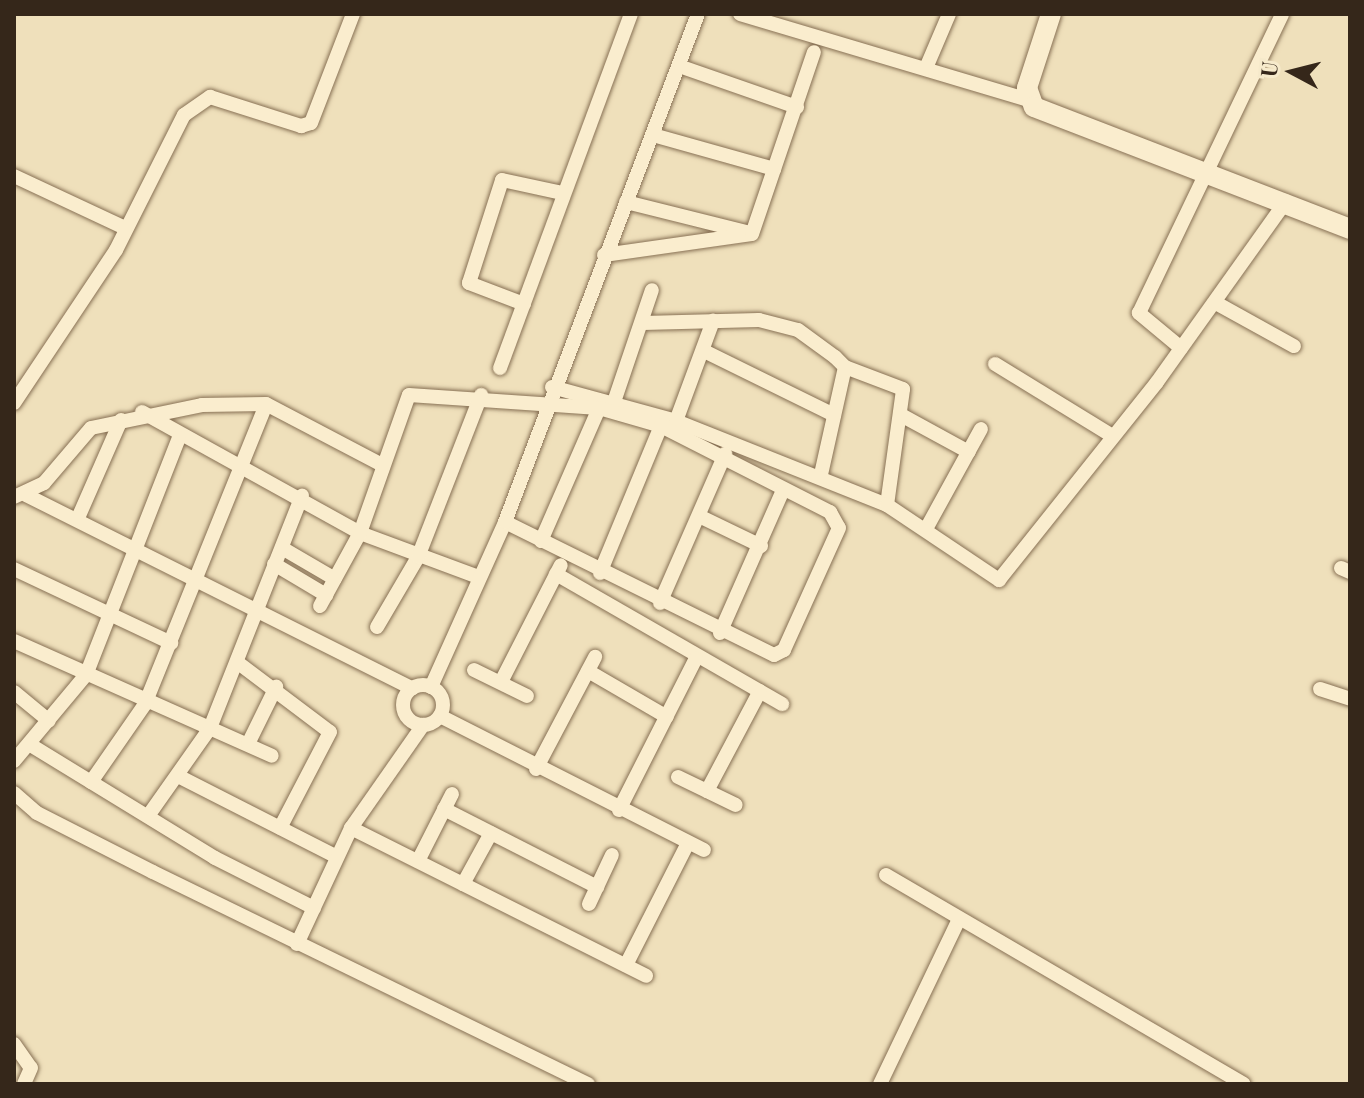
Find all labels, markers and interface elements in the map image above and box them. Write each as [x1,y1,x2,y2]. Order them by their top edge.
north arrow [1252,32,1332,112]
text: U [1252,60,1284,78]

